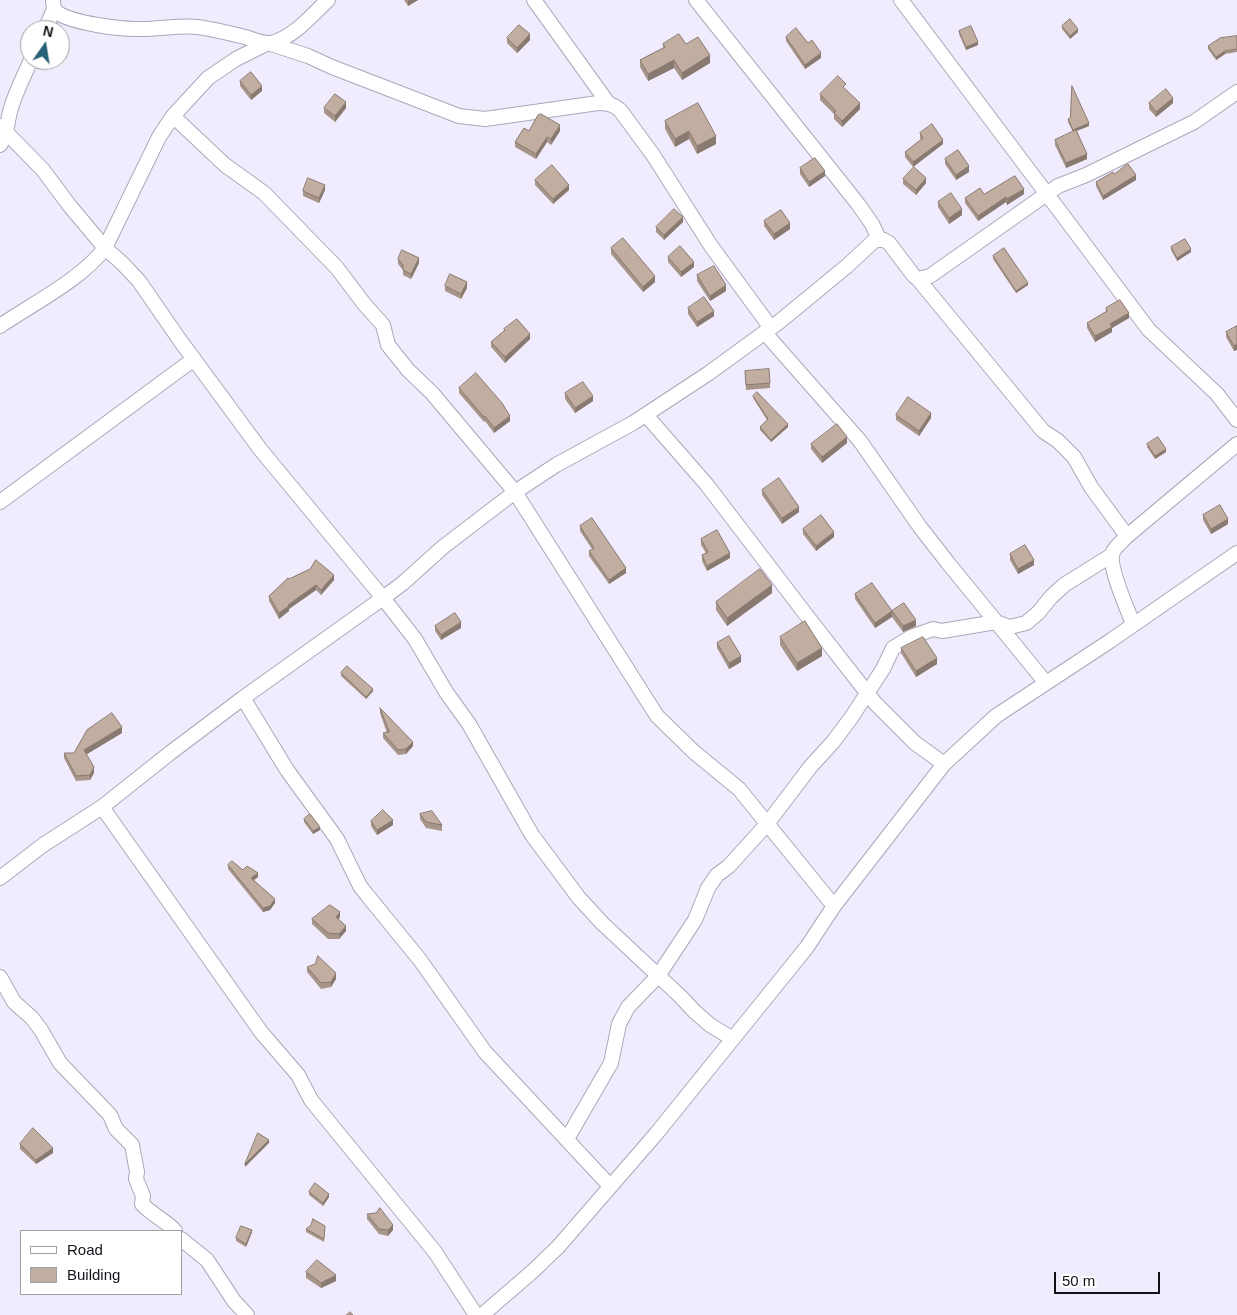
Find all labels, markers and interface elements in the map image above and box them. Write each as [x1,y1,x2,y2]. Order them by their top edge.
north arrow [20,20,70,70]
text: N [41,22,55,40]
legend [20,1230,182,1295]
text: Road [67,1241,103,1258]
scale bar [1057,1262,1163,1294]
text: Building [67,1266,120,1283]
text: 50 m [1062,1272,1095,1289]

